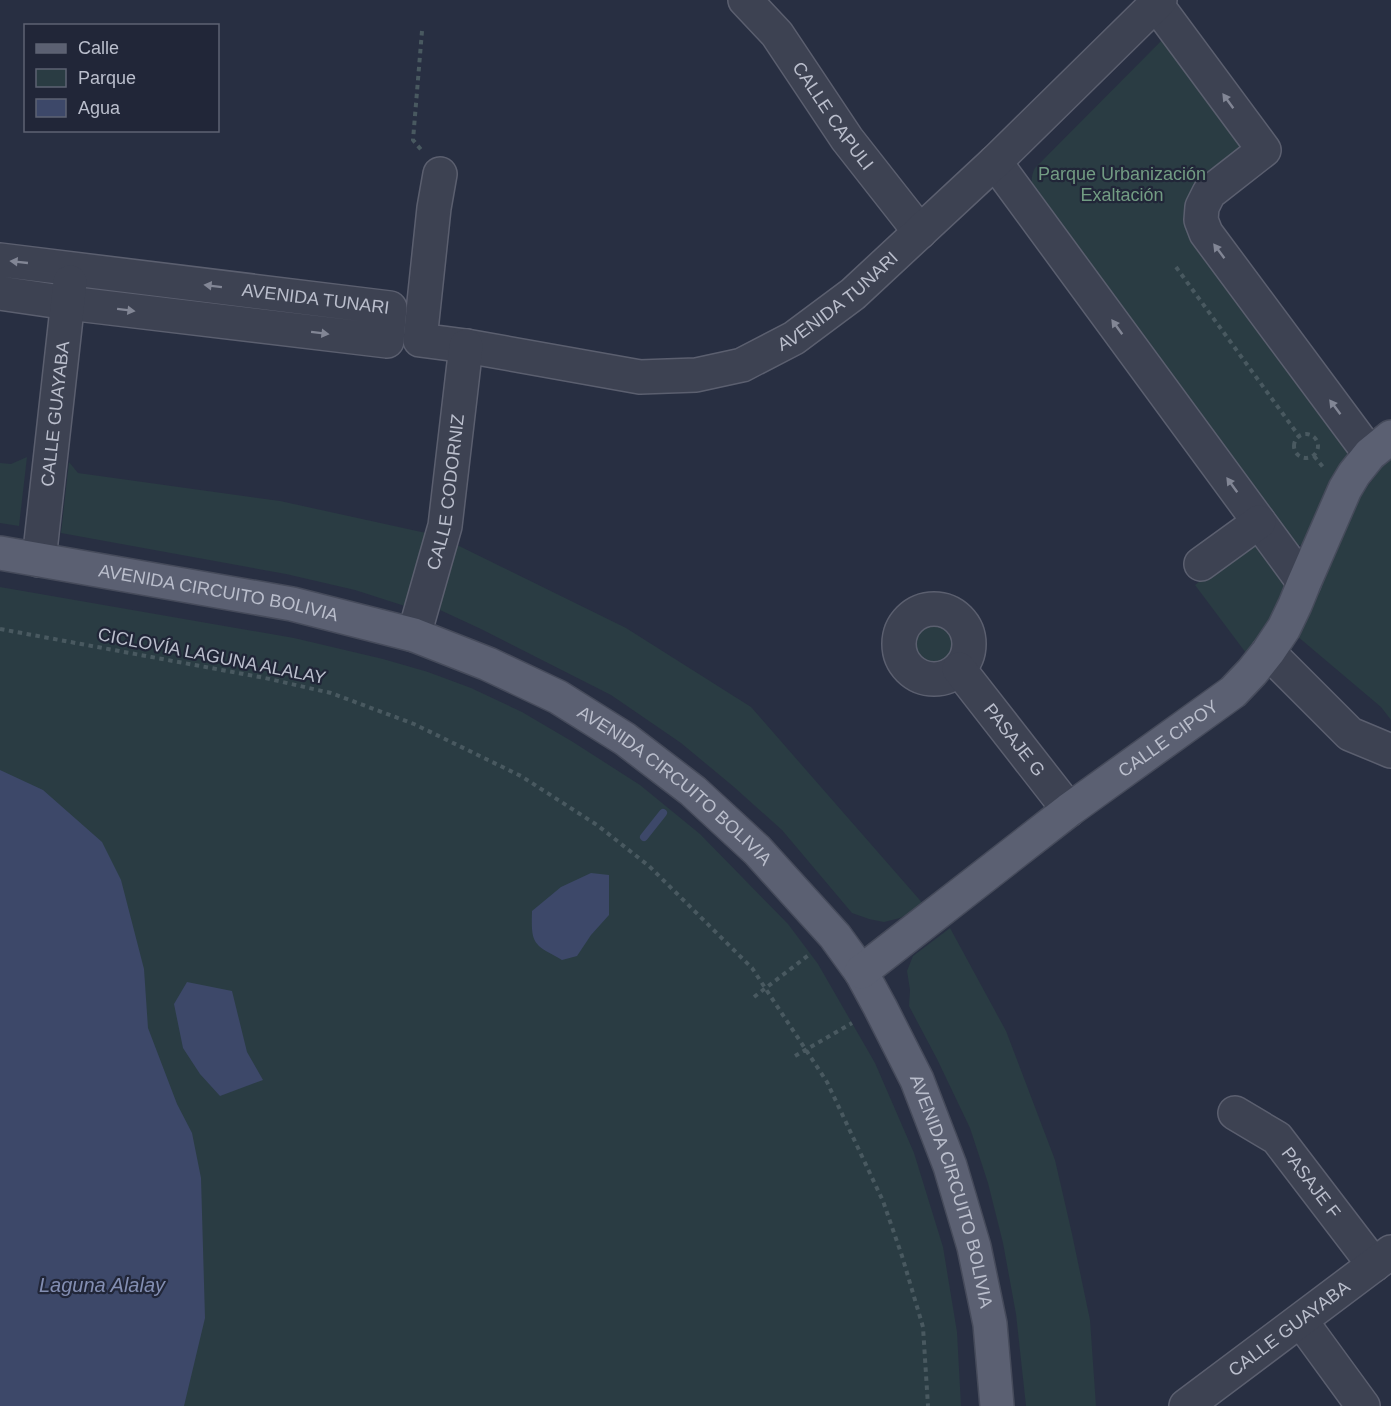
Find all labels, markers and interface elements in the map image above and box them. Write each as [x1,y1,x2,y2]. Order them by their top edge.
legend [24,24,219,132]
text: Calle [78,38,119,58]
street label: CALLE CAPULI [789,58,878,174]
text: Parque [78,68,136,88]
one-way arrow [1223,94,1235,109]
text: Agua [78,98,121,118]
park label: Parque Urbanización Exaltación [1038,164,1206,205]
one-way arrow [1213,243,1225,259]
street label: AVENIDA TUNARI [774,248,902,355]
one-way arrow [9,257,28,267]
street label: AVENIDA TUNARI [241,280,391,318]
one-way arrow [203,281,222,290]
one-way arrow [117,305,136,315]
one-way arrow [1111,320,1123,335]
one-way arrow [310,328,329,338]
street label: CALLE GUAYABA [37,340,73,488]
one-way arrow [1330,400,1342,415]
street label: CALLE CODORNIZ [423,413,468,572]
one-way arrow [1226,477,1238,493]
street label: AVENIDA CIRCUITO BOLIVIA [97,560,340,625]
street label: CICLOVÍA LAGUNA ALALAY [96,624,328,688]
street label: CALLE CIPOY [1115,696,1222,781]
street label: PASAJE G [980,700,1049,780]
street label: AVENIDA CIRCUITO BOLIVIA [574,702,776,869]
street label: AVENIDA CIRCUITO BOLIVIA [906,1072,996,1310]
street label: PASAJE F [1278,1143,1344,1222]
water label: Laguna Alalay [39,1274,166,1296]
street label: CALLE GUAYABA [1225,1277,1354,1381]

